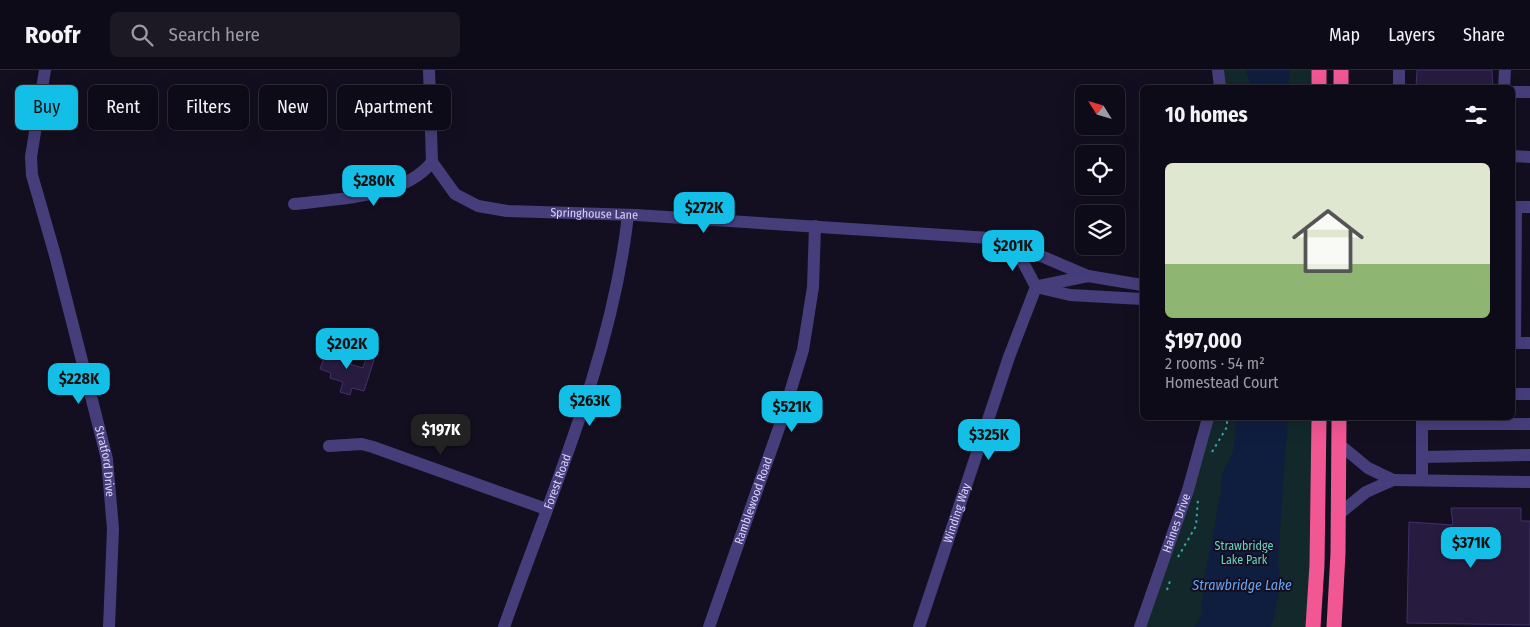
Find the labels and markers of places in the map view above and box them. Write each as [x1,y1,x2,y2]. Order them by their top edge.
pin: $280K [339,164,409,207]
pin: $272K [669,191,739,234]
pin: $201K [978,230,1048,272]
pin: $202K [312,328,382,370]
pin: $228K [44,362,114,405]
pin: $263K [555,384,625,427]
pin: $521K [757,390,827,433]
pin: $197K [406,414,476,456]
pin: $325K [954,418,1024,461]
pin: $371K [1436,526,1506,569]

